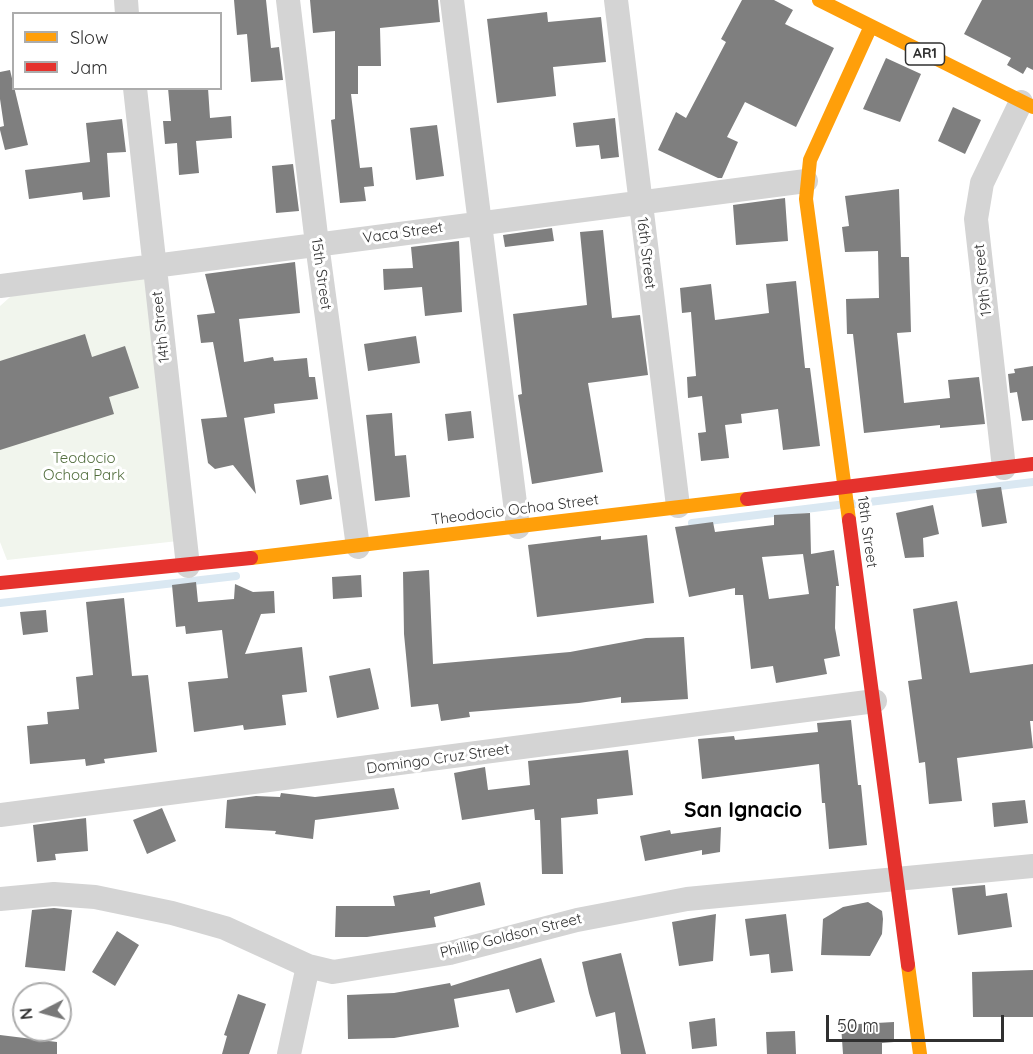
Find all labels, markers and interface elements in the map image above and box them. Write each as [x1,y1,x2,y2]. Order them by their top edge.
legend [12,12,222,90]
text: Slow [70,26,108,49]
road number: AR1 [906,43,944,65]
text: Jam [70,56,108,79]
street label: 16th Street [633,216,659,290]
street label: Vaca Street [362,218,444,248]
street label: 15th Street [307,237,335,311]
street label: 19th Street [970,243,996,317]
street label: 14th Street [148,290,174,364]
park label: Teodocio Ochoa Park [43,449,125,484]
street label: Theodocio Ochoa Street [430,491,600,529]
street label: 18th Street [853,495,881,569]
street label: Domingo Cruz Street [365,740,511,778]
district label: San Ignacio [684,798,802,824]
street label: Phillip Goldson Street [438,910,584,962]
north arrow [12,982,72,1042]
scale bar [829,1003,1008,1041]
text: N [16,1007,37,1021]
text: 50 m [837,1014,879,1037]

